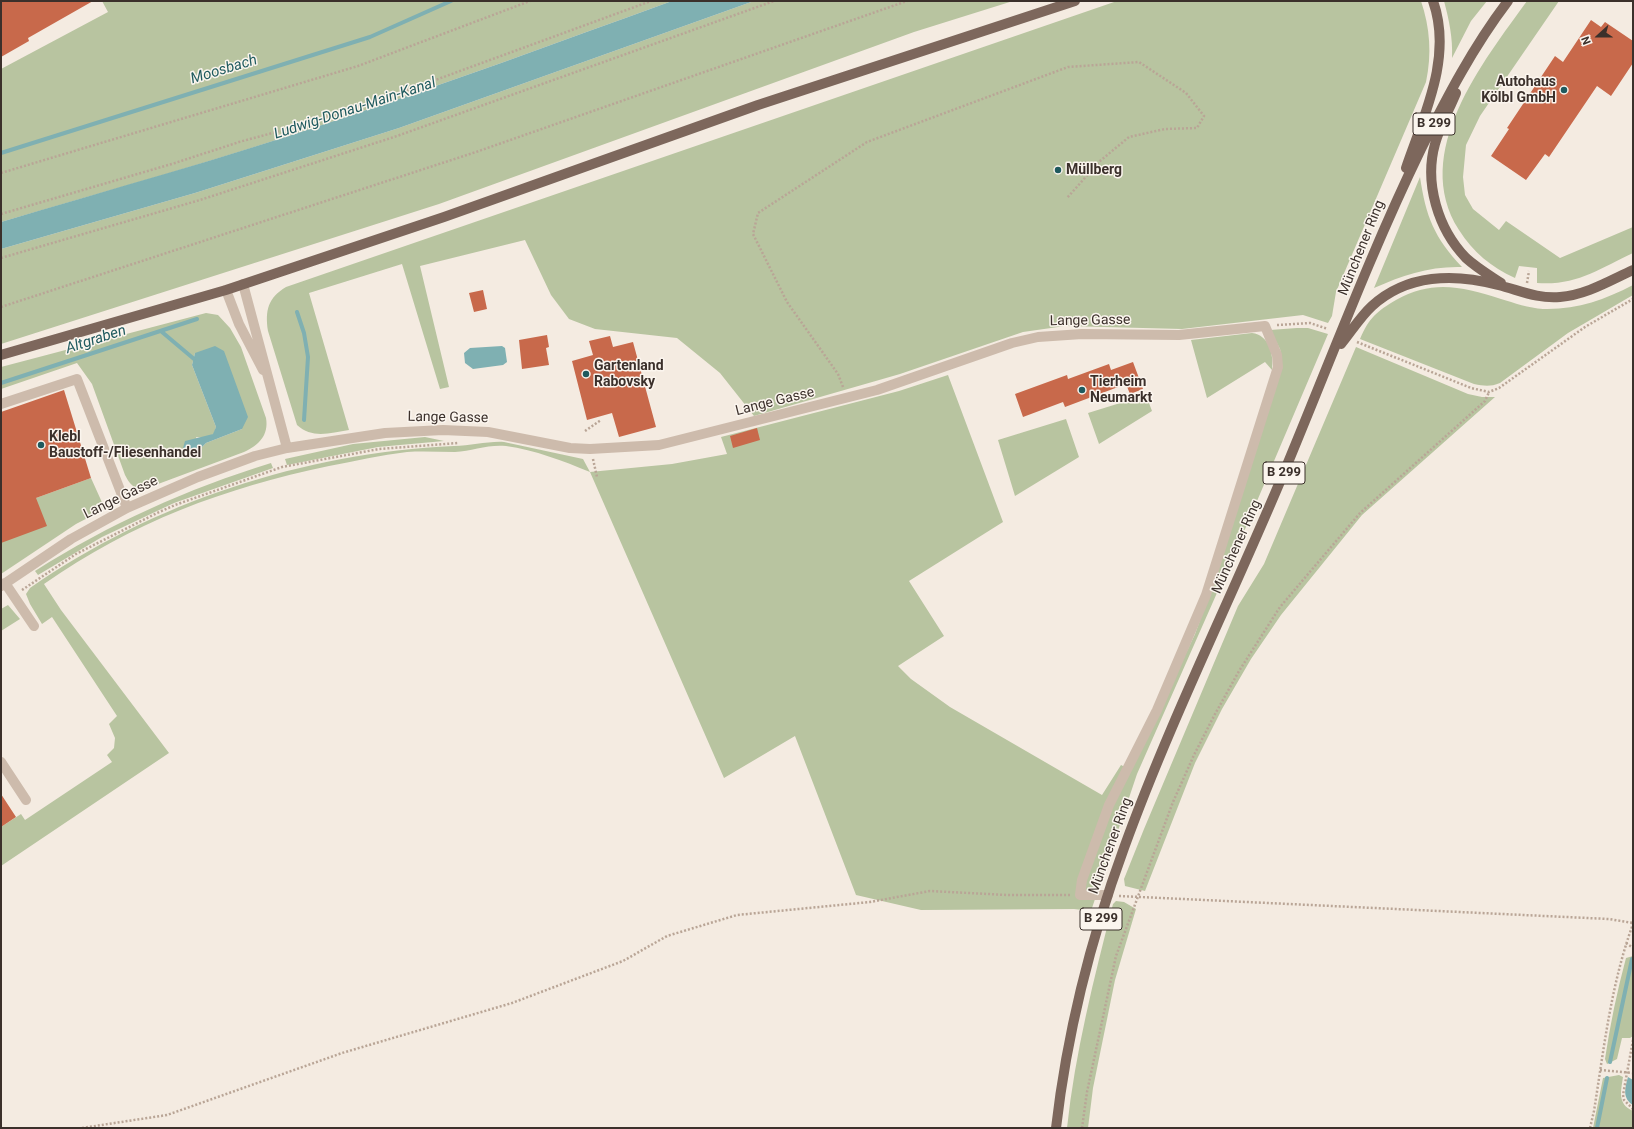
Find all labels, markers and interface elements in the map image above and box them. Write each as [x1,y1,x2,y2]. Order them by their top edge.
north arrow [1578,16,1618,56]
text: N [1579,35,1594,46]
water label: Moosbach [189,51,259,89]
water label: Ludwig-Donau-Main-Kanal [272,74,438,144]
place label: Autohaus Kölbl GmbH [1481,74,1556,106]
marker: Autohaus Kölbl GmbH [1559,85,1569,95]
road number: B 299 [1413,113,1455,135]
place label: Müllberg [1066,162,1122,178]
marker: Müllberg [1053,165,1063,175]
street label: Münchener Ring [1335,198,1389,298]
street label: Lange Gasse [1050,312,1130,330]
water label: Altgraben [64,322,128,358]
place label: Gartenland Rabovsky [594,358,664,390]
marker: Gartenland Rabovsky [581,369,591,379]
place label: Tierheim Neumarkt [1090,374,1152,406]
street label: Lange Gasse [734,384,816,420]
marker: Tierheim Neumarkt [1077,385,1087,395]
street label: Lange Gasse [408,409,488,427]
place label: Klebl Baustoff-/Fliesenhandel [49,429,201,462]
marker: Klebl Baustoff-/Fliesenhandel [36,440,46,450]
road number: B 299 [1263,462,1305,484]
street label: Lange Gasse [81,473,161,523]
street label: Münchener Ring [1209,497,1265,597]
street label: Münchener Ring [1086,796,1136,896]
road number: B 299 [1080,908,1122,930]

